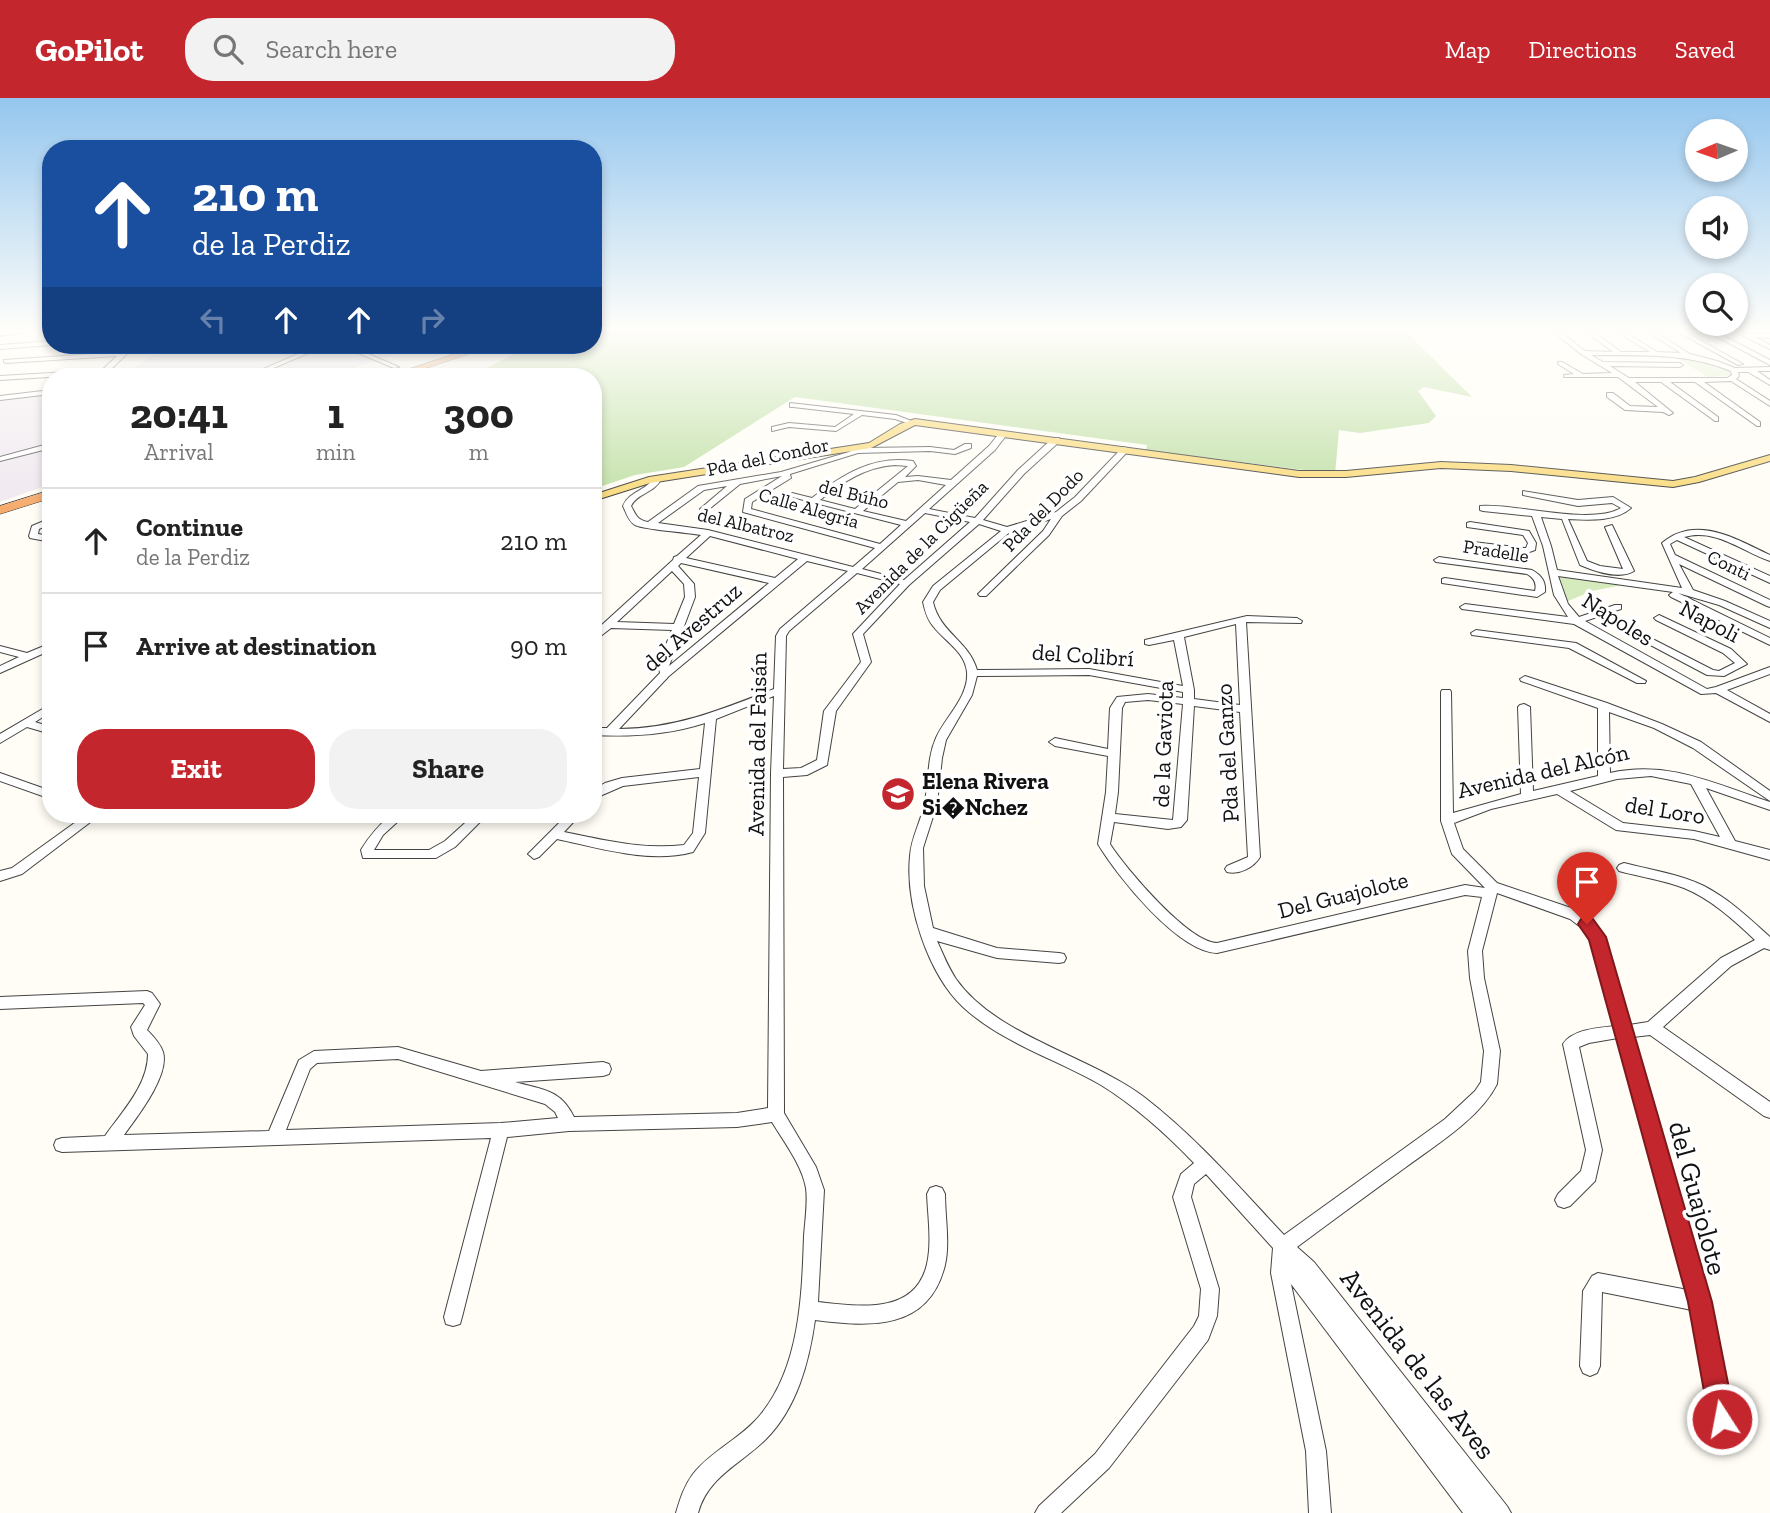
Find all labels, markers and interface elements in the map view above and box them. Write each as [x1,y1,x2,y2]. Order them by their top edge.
search box [185,18,675,81]
text: GoPilot [35,30,143,69]
icon: search [209,30,247,68]
text: Search here [265,33,397,65]
text: Map [1445,35,1491,64]
text: Directions [1529,35,1637,64]
text: Saved [1675,35,1735,64]
north arrow [1685,119,1748,182]
map controls [1685,119,1748,336]
text: 210 m [192,165,318,224]
icon: ahead [77,168,168,259]
button: sound [1685,196,1748,259]
text: de la Perdiz [192,225,351,263]
button: search [1685,273,1748,336]
icon: left [194,301,232,339]
icon: ahead [267,301,305,339]
icon: ahead [340,301,378,339]
icon: right [413,301,451,339]
text: 20:41 [130,388,228,439]
text: 1 [327,388,344,439]
text: 300 [443,388,514,439]
street label: Pda del Condor [705,433,831,481]
text: Arrival [144,438,214,466]
text: min [316,438,355,466]
text: m [469,438,489,466]
street label: Pda del Dodo [998,464,1088,556]
street label: del Búho [817,474,892,514]
street label: Avenida de la Cigüeña [849,475,993,619]
street label: Calle Alegría [756,483,862,533]
street label: del Albatroz [695,503,797,547]
text: Continue [136,511,243,543]
icon: ahead [77,522,115,560]
text: 210 m [500,525,567,557]
street label: Pradelle [1461,534,1531,568]
text: de la Perdiz [136,543,250,571]
street label: Conti [1704,545,1754,585]
street label: del Avestruz [637,576,747,678]
street label: Napoles [1577,586,1659,652]
street label: Napoli [1675,593,1745,649]
icon: arrive [77,627,115,665]
text: Arrive at destination [136,630,376,662]
text: 90 m [510,630,567,662]
street label: del Colibrí [1031,637,1135,673]
street label: Avenida del Faisán [741,652,773,836]
street label: de la Gaviota [1147,680,1179,808]
street label: Pda del Ganzo [1209,683,1245,823]
button: Exit [77,729,315,809]
button: Share [329,729,567,809]
street label: Avenida del Alcón [1454,738,1632,804]
place label: Elena Rivera Si�Nchez [922,767,1049,821]
school or university icon: Elena Rivera Si�Nchez [879,775,917,813]
street label: del Loro [1623,790,1707,830]
pin [1557,852,1617,924]
icon: arrive [1568,863,1606,901]
street label: Del Guajolote [1275,865,1411,925]
street label: del Guajolote [1662,1118,1734,1278]
street label: Avenida de las Aves [1333,1262,1503,1466]
position arrow [1685,1382,1759,1456]

